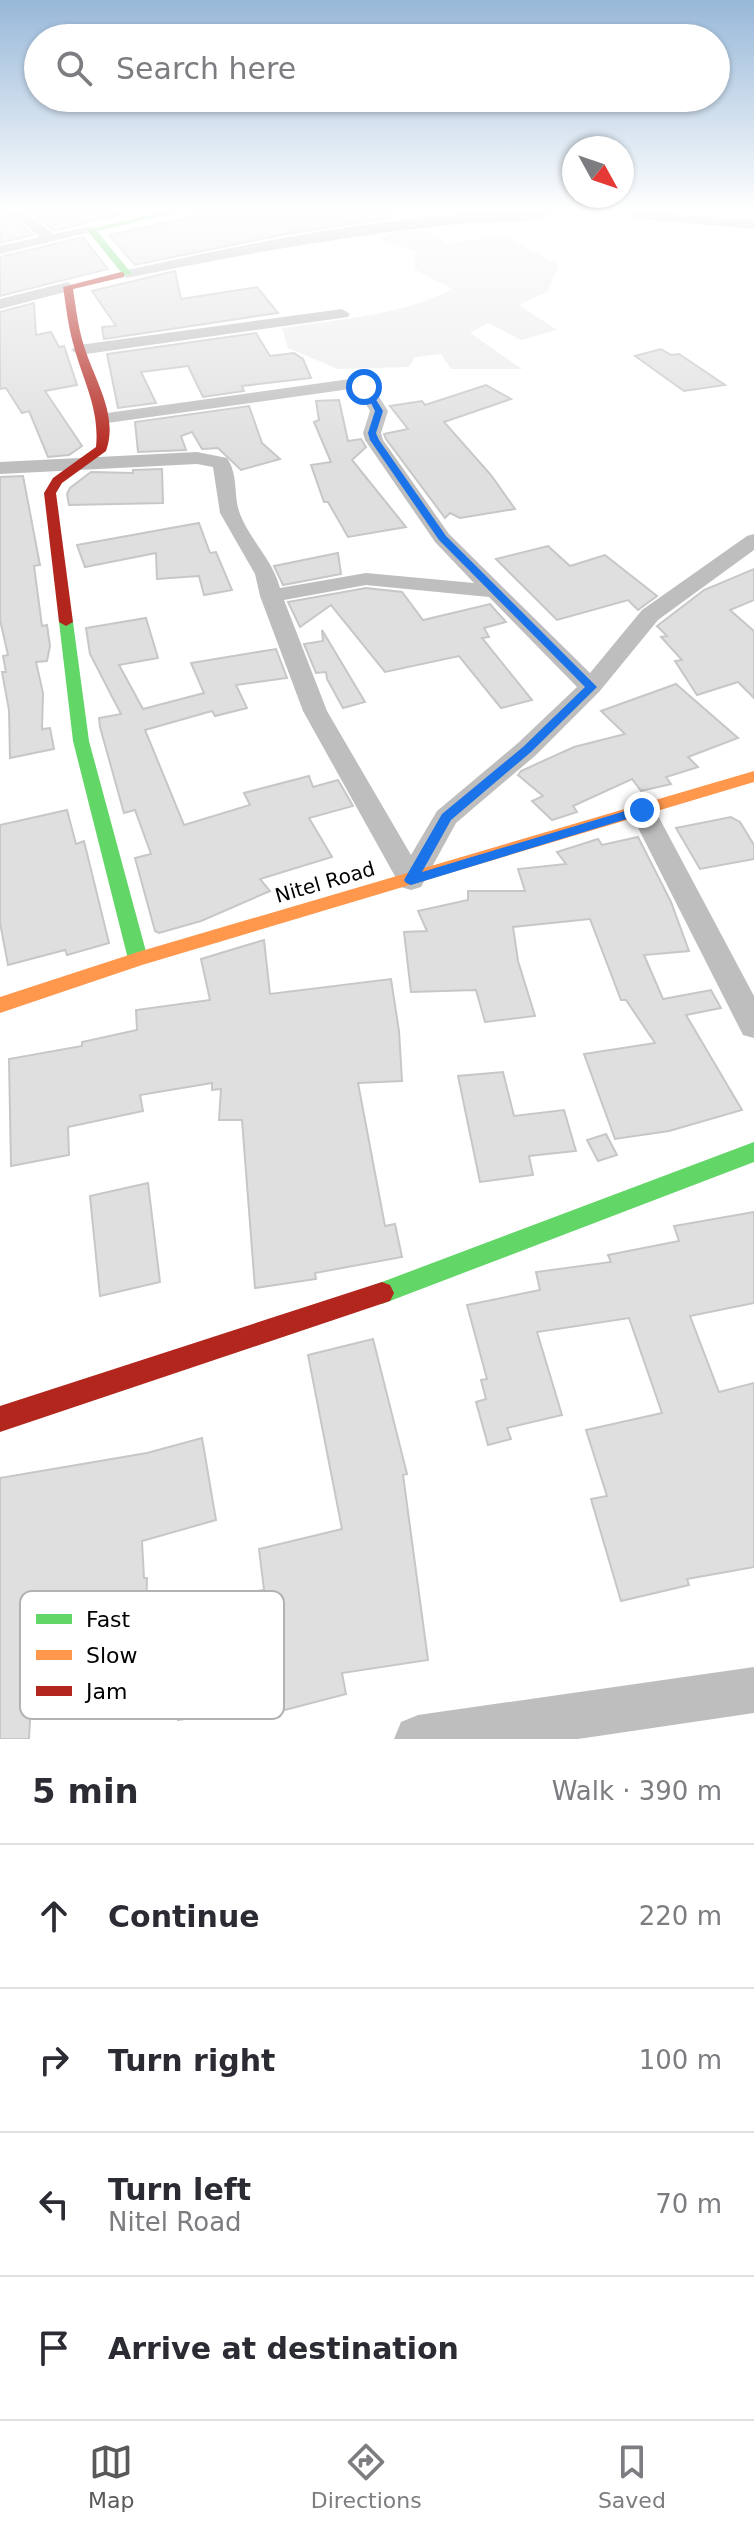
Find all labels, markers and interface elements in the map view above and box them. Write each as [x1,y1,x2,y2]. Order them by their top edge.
search box [24,24,730,112]
icon: search [52,46,96,90]
text: Search here [116,51,296,86]
north arrow [562,136,634,208]
route start [346,369,382,405]
route end [624,792,660,828]
street label: Nitel Road [272,856,378,908]
legend [20,1591,284,1719]
text: Fast [86,1607,131,1632]
text: Slow [86,1643,138,1668]
text: Jam [84,1679,127,1704]
text: 5 min [32,1771,139,1811]
text: Walk · 390 m [552,1776,722,1806]
icon: ahead [32,1894,76,1938]
text: Continue [108,1899,260,1934]
text: 220 m [639,1901,722,1931]
icon: right [32,2038,76,2082]
text: Turn right [108,2043,275,2078]
text: 100 m [639,2045,722,2075]
text: Turn left [108,2172,251,2207]
icon: left [32,2182,76,2226]
text: 70 m [655,2189,722,2219]
text: Nitel Road [108,2207,242,2237]
icon: arrive [32,2326,76,2370]
text: Arrive at destination [108,2331,459,2366]
tab: Map [88,2440,135,2513]
tab: Directions [311,2440,422,2513]
tab: Saved [598,2440,666,2513]

